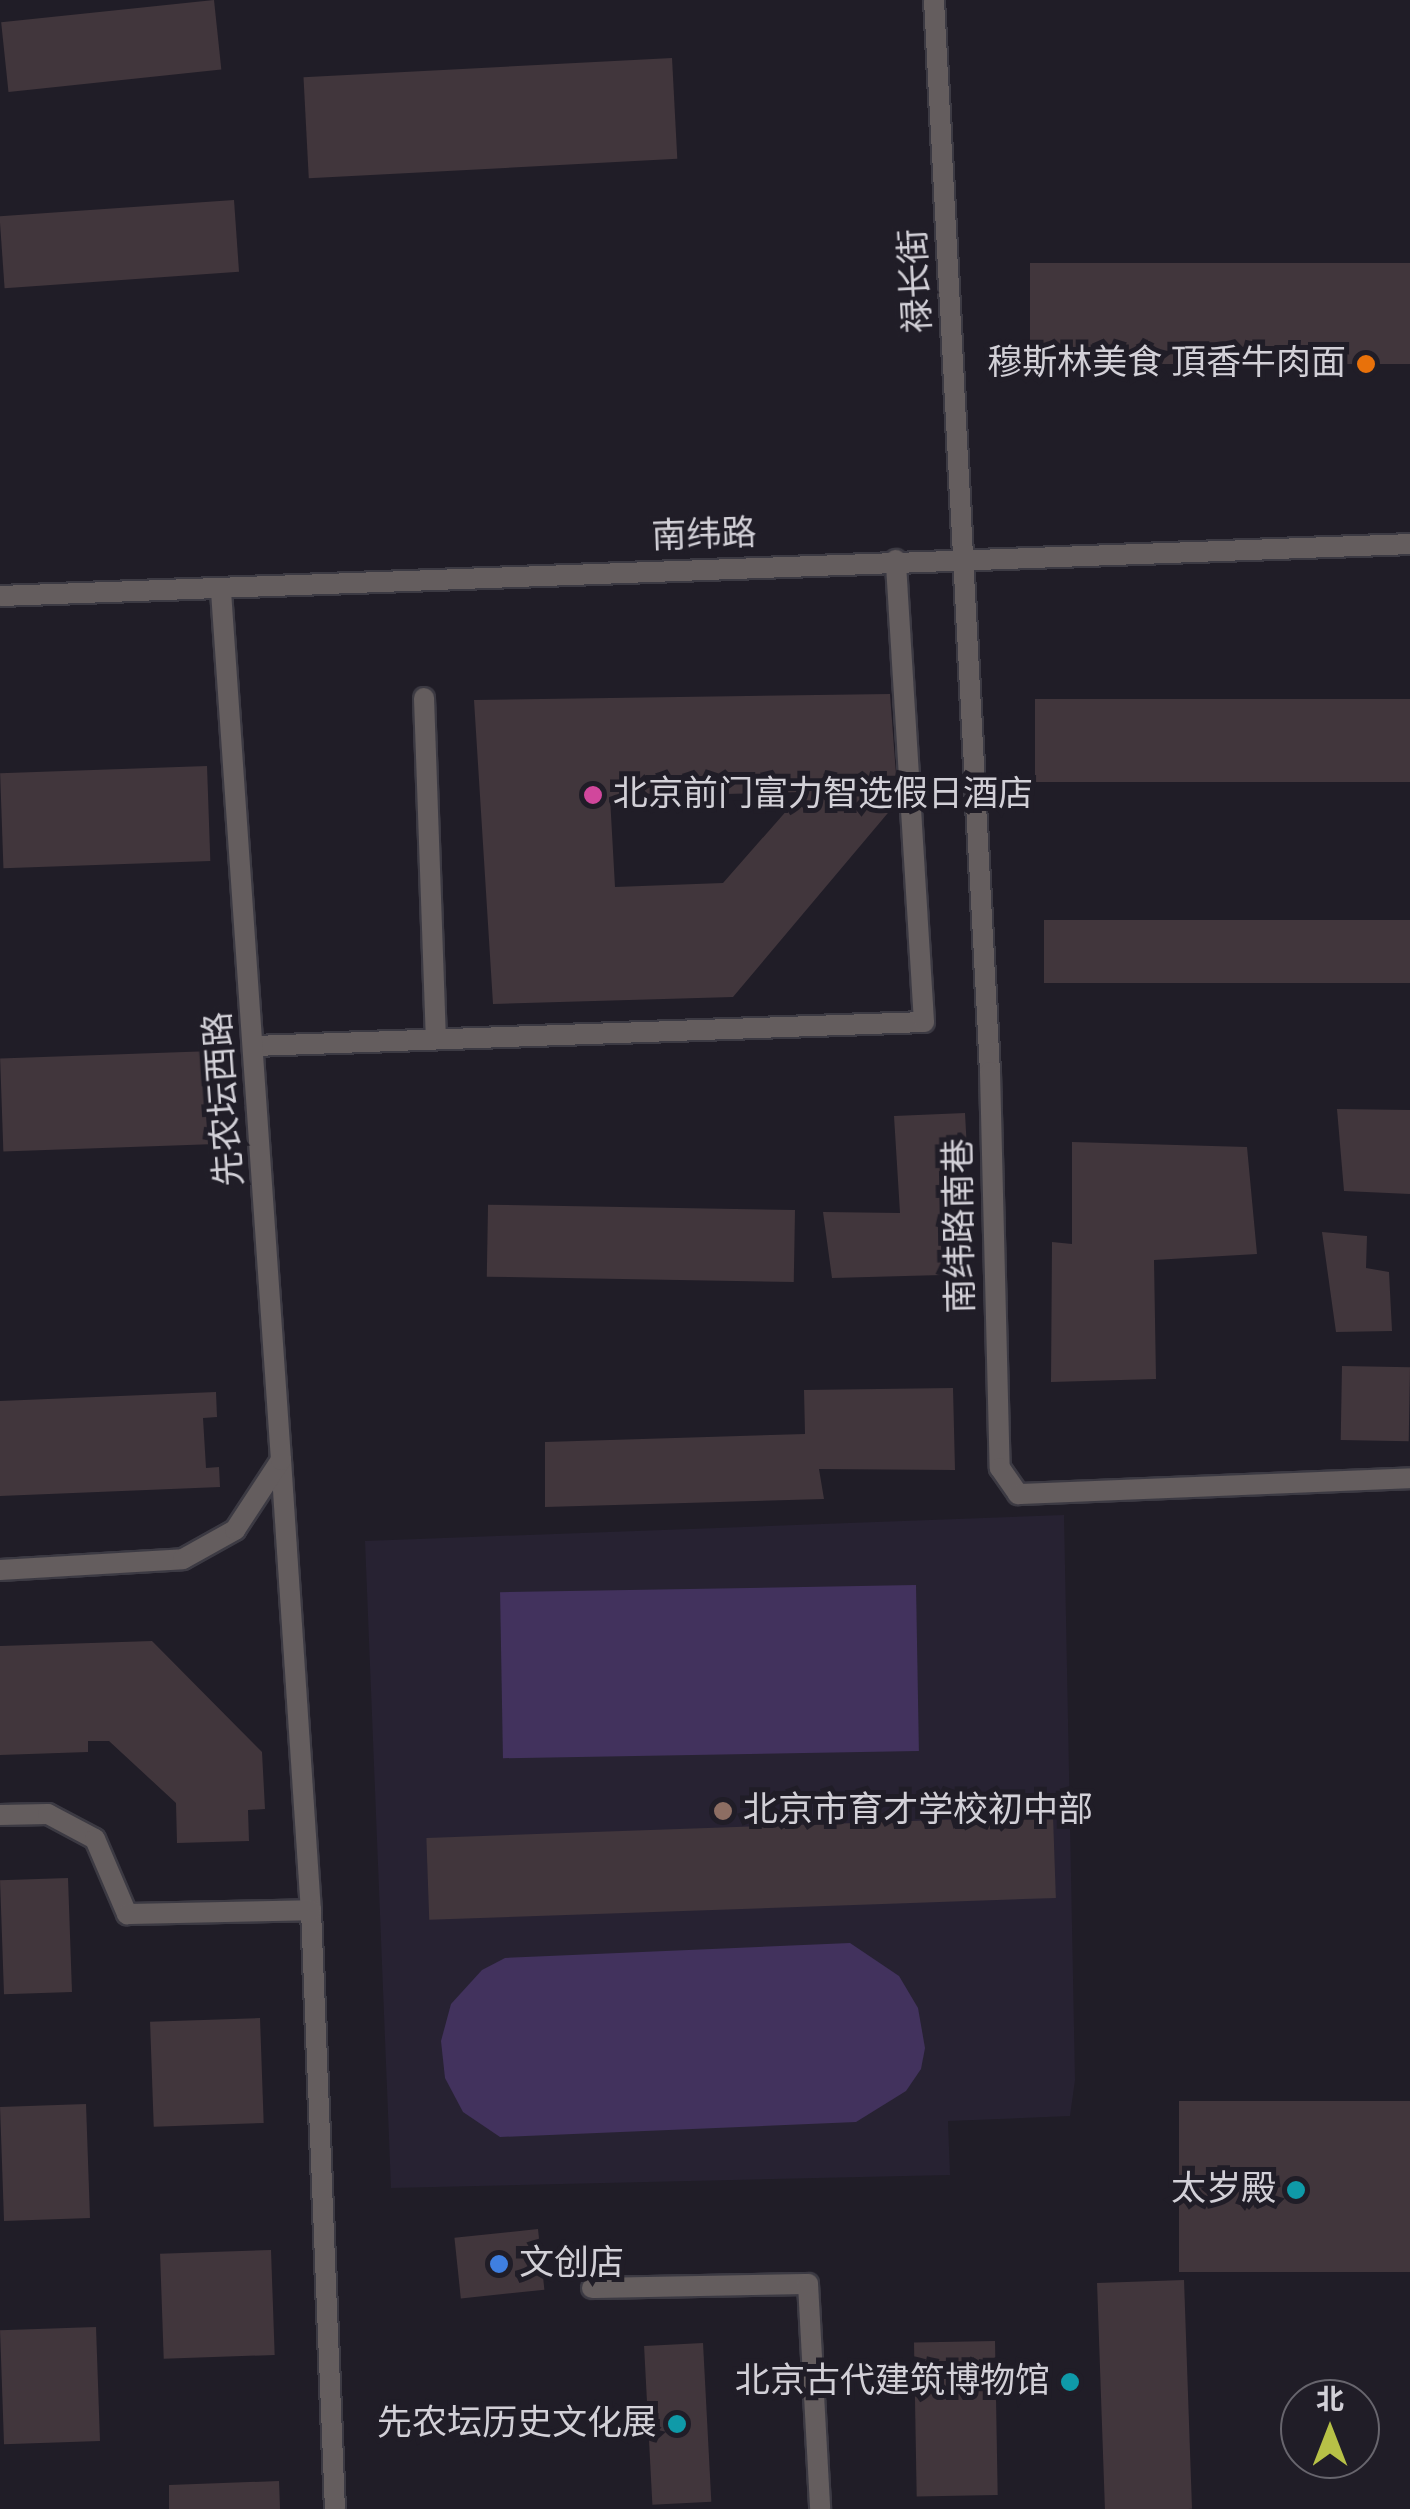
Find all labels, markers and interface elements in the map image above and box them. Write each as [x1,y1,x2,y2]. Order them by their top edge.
street label: 禄长街 [893,227,941,335]
place label: 穆斯林美食 頂香牛肉面 [987,343,1346,385]
marker: 穆斯林美食 頂香牛肉面 [1355,353,1377,375]
street label: 南纬路 [651,513,757,559]
place label: 北京前门富力智选假日酒店 [613,774,1033,816]
marker: 北京前门富力智选假日酒店 [582,784,604,806]
street label: 先农坛西路 [198,1010,252,1188]
street label: 南纬路南巷 [938,1138,984,1314]
place label: 北京市育才学校初中部 [743,1790,1093,1832]
marker: 北京市育才学校初中部 [712,1800,734,1822]
place label: 太岁殿 [1171,2169,1276,2211]
marker: 太岁殿 [1285,2179,1307,2201]
place label: 文创店 [519,2243,624,2285]
marker: 文创店 [488,2253,510,2275]
place label: 北京古代建筑博物馆 [735,2361,1050,2403]
marker: 北京古代建筑博物馆 [1059,2371,1081,2393]
north arrow [1280,2379,1380,2479]
text: 北 [1316,2379,1344,2422]
place label: 先农坛历史文化展 [377,2403,657,2445]
marker: 先农坛历史文化展 [666,2413,688,2435]

